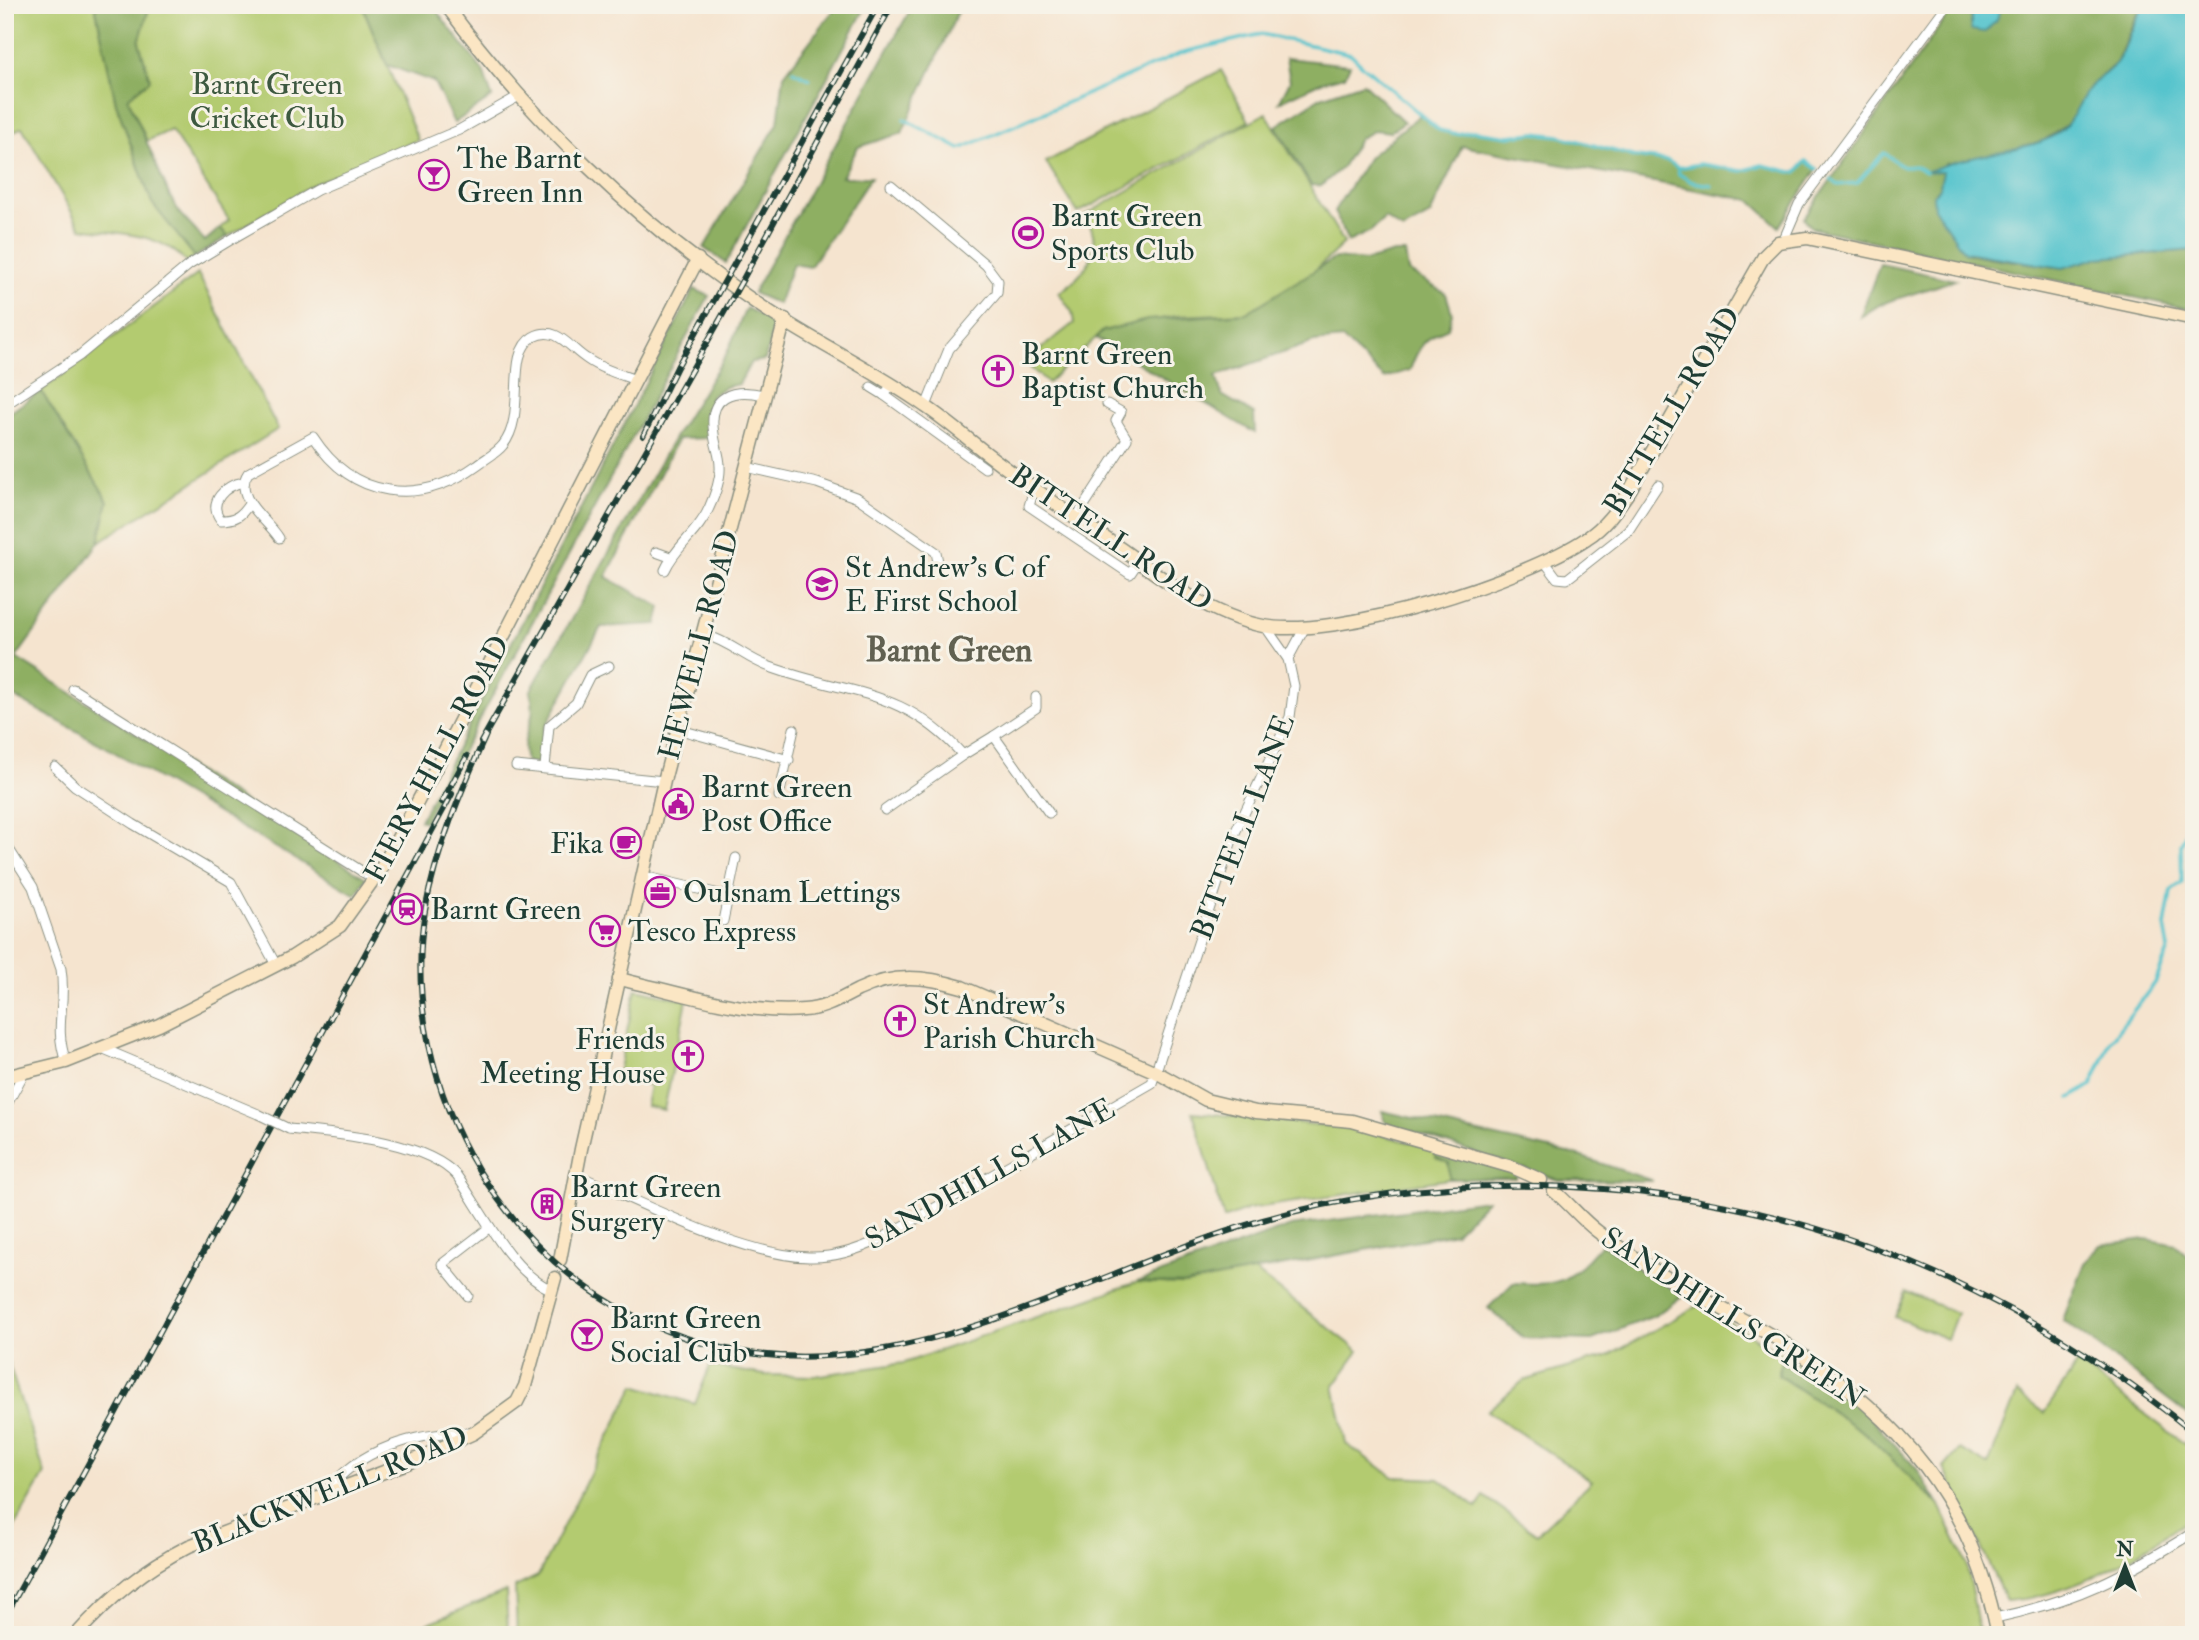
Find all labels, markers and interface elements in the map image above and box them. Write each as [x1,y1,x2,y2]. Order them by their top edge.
park label: Barnt Green Cricket Club [190,66,344,137]
place label: The Barnt Green Inn [457,140,583,211]
bar icon: The Barnt Green Inn [417,158,451,192]
place label: Barnt Green Sports Club [1051,198,1202,269]
sports icon: Barnt Green Sports Club [1011,216,1045,250]
street label: BITTELL ROAD [1595,300,1749,522]
place label: Barnt Green Baptist Church [1021,336,1204,407]
church icon: Barnt Green Baptist Church [981,354,1015,388]
street label: BITTELL ROAD [1003,456,1219,620]
street label: HEWELL ROAD [651,526,747,764]
place label: St Andrew's C of E First School [845,549,1050,620]
school or university icon: St Andrew's C of E First School [805,567,839,601]
street label: FIERY HILL ROAD [356,629,518,889]
district label: Barnt Green [866,630,1032,671]
street label: BITTELL LANE [1183,709,1303,945]
place label: Barnt Green Post Office [701,769,852,840]
public building icon: Barnt Green Post Office [661,787,695,821]
place label: Fika [550,825,604,862]
cafe icon: Fika [609,826,643,860]
place label: Oulsnam Lettings [683,874,901,911]
office icon: Oulsnam Lettings [643,875,677,909]
place label: Barnt Green [430,891,581,928]
station icon: Barnt Green [390,892,424,926]
place label: Tesco Express [628,913,796,950]
supermarket icon: Tesco Express [588,914,622,948]
place label: St Andrew's Parish Church [923,986,1096,1057]
church icon: St Andrew's Parish Church [883,1004,917,1038]
place label: Friends Meeting House [480,1021,665,1092]
church icon: Friends Meeting House [671,1039,705,1073]
street label: SANDHILLS LANE [859,1090,1121,1258]
place label: Barnt Green Surgery [570,1169,721,1240]
building icon: Barnt Green Surgery [530,1187,564,1221]
street label: SANDHILLS GREEN [1594,1219,1872,1417]
place label: Barnt Green Social Club [610,1300,761,1371]
bar icon: Barnt Green Social Club [570,1318,604,1352]
street label: BLACKWELL ROAD [187,1418,473,1562]
north arrow [2090,1532,2160,1602]
text: N [2115,1538,2134,1562]

